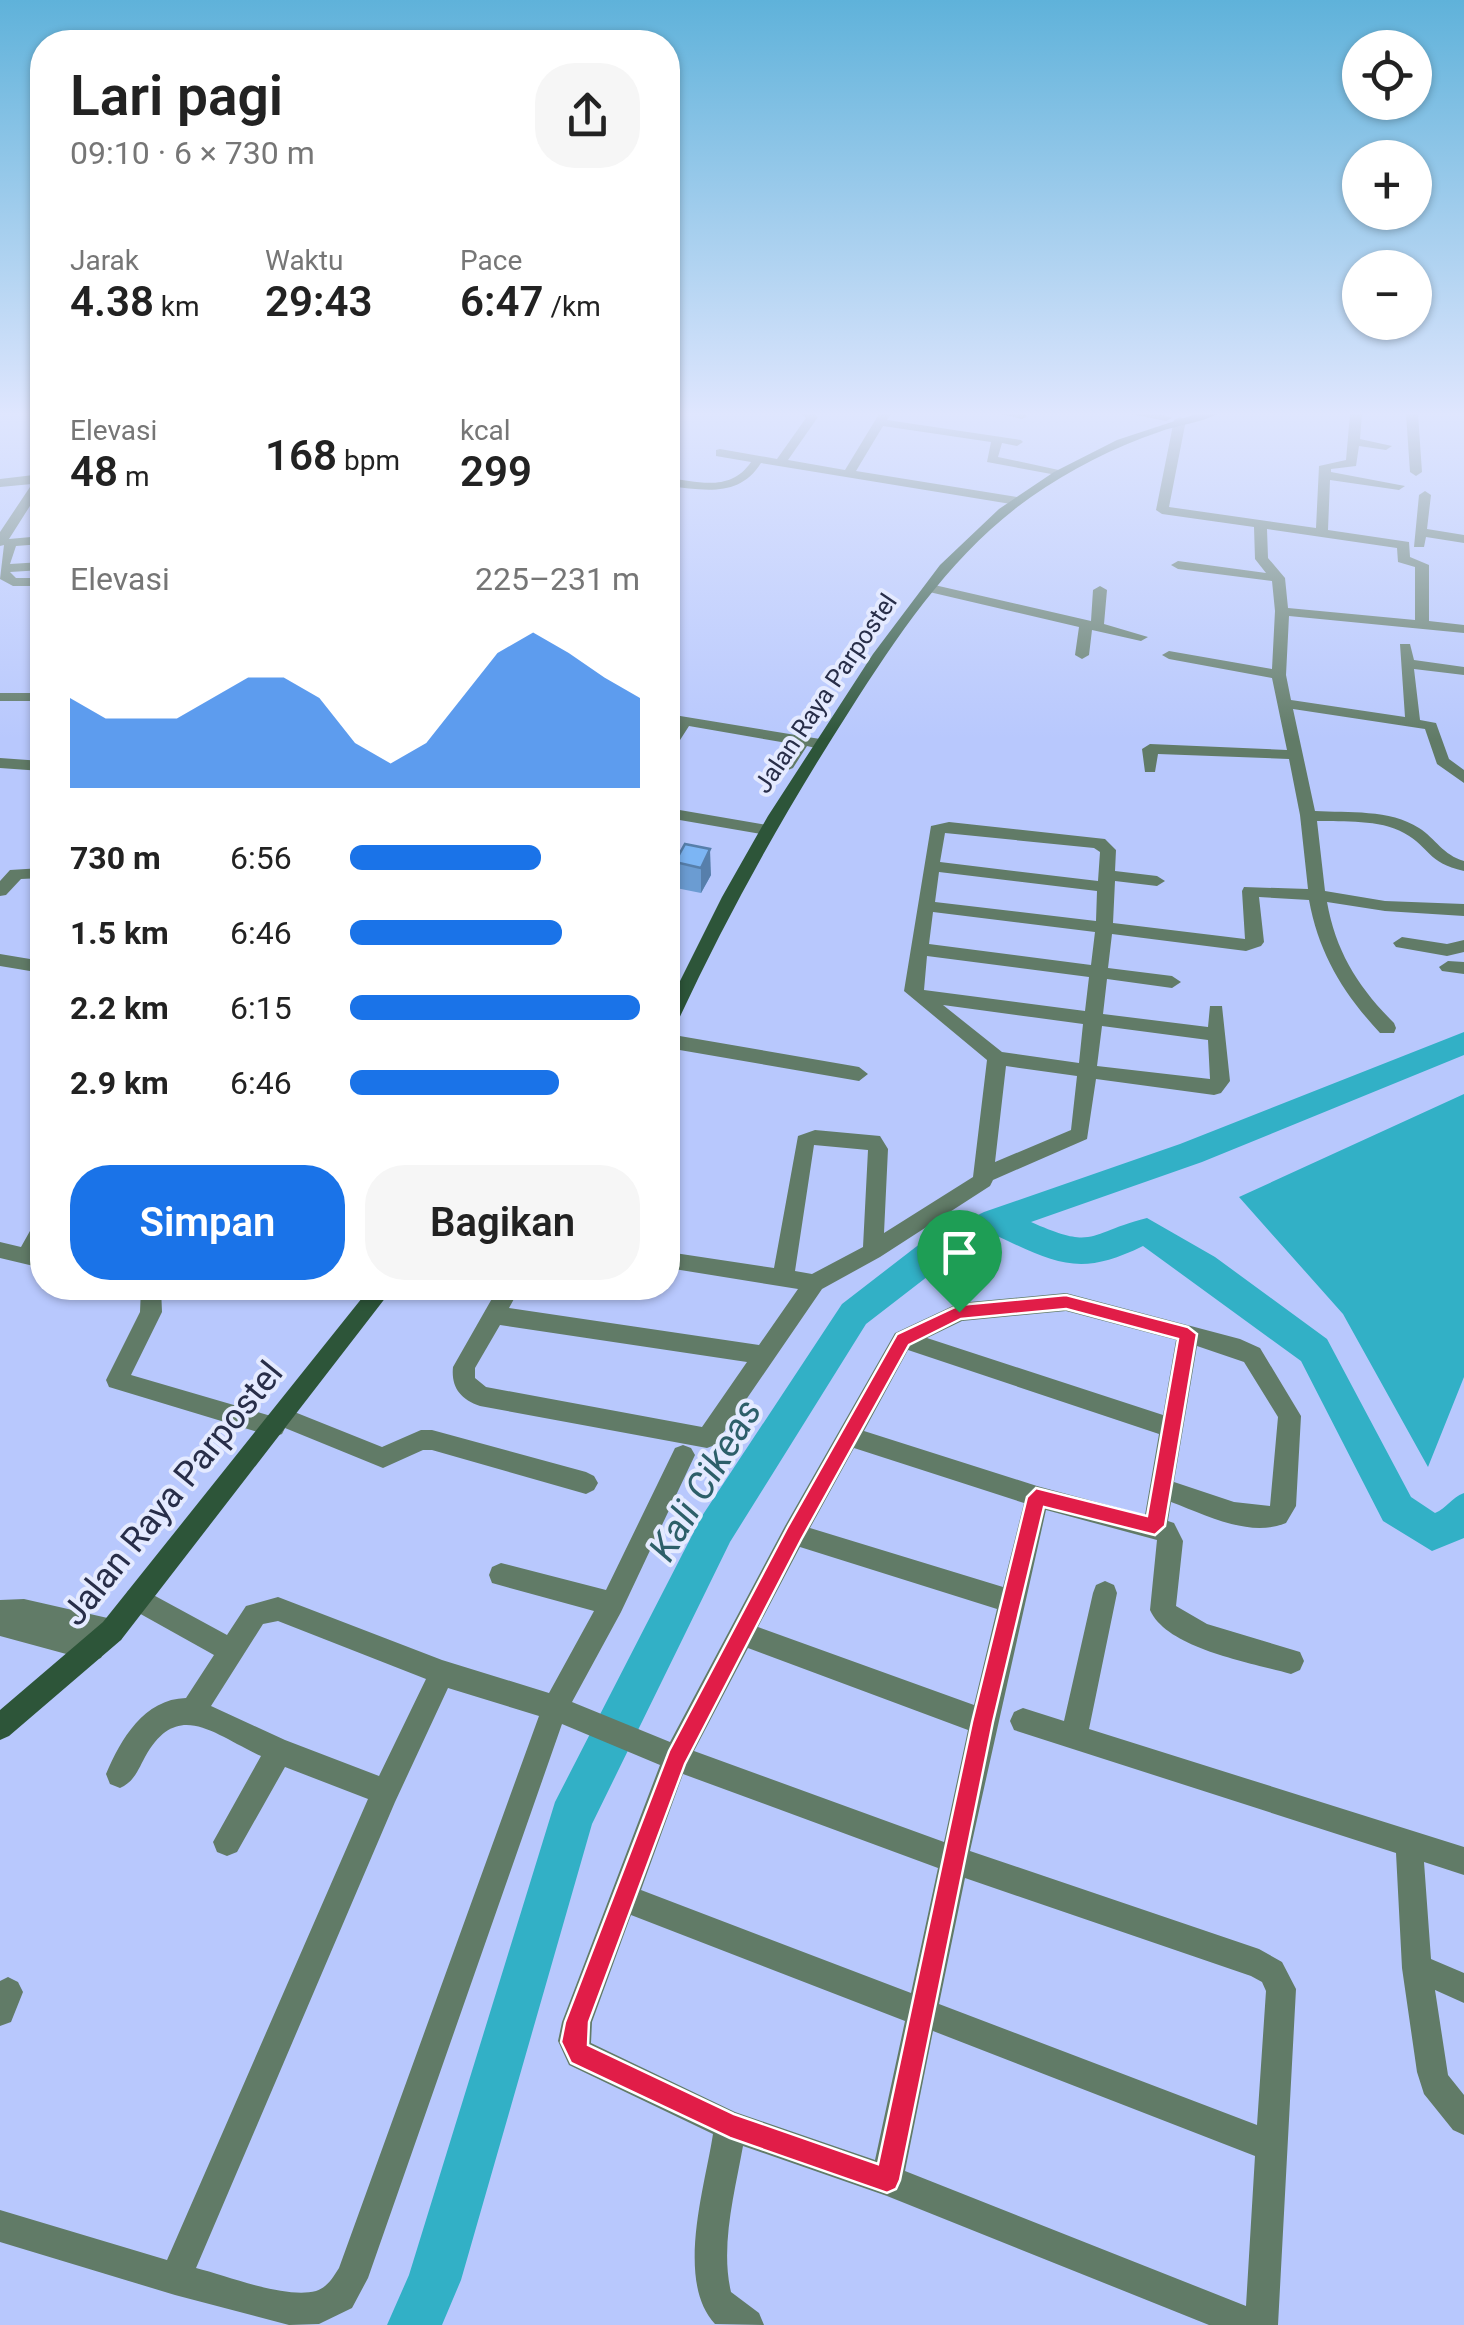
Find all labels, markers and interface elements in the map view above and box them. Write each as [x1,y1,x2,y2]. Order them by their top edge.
map controls [1342,30,1432,340]
button: locate [1342,30,1432,120]
button: share [535,63,640,168]
text: Lari pagi [70,64,283,128]
text: 09:10 · 6 × 730 m [70,134,315,172]
button: + [1342,140,1432,230]
text: Jarak [70,244,139,277]
text: Waktu [265,244,343,277]
text: Pace [460,244,522,277]
button: − [1342,250,1432,340]
text: 4.38 [70,277,154,326]
text: 29:43 [265,277,372,326]
text: 6:47 [460,277,543,326]
text: km [154,290,200,323]
text: /km [543,290,601,323]
text: Elevasi [70,414,157,447]
text: kcal [460,414,511,447]
text: 168 [265,431,337,480]
text: bpm [337,444,400,477]
text: 48 [70,447,118,496]
text: 299 [460,447,532,496]
text: m [118,460,150,493]
text: Elevasi [70,560,170,598]
text: 225–231 m [475,560,640,598]
street label: Jalan Raya Parpostel [748,588,903,798]
text: 730 m [70,839,161,877]
text: 6:56 [230,839,292,877]
text: 1.5 km [70,914,169,952]
text: 6:46 [230,914,292,952]
text: 2.2 km [70,989,169,1027]
text: 6:15 [230,989,292,1027]
text: 2.9 km [70,1064,169,1102]
text: 6:46 [230,1064,292,1102]
button: Simpan [70,1165,345,1280]
button: Bagikan [365,1165,640,1280]
pin [917,1210,1002,1313]
icon: arrive [932,1225,987,1280]
street label: Jalan Raya Parpostel [53,1353,291,1633]
water label: Kali Cikeas [640,1391,770,1569]

